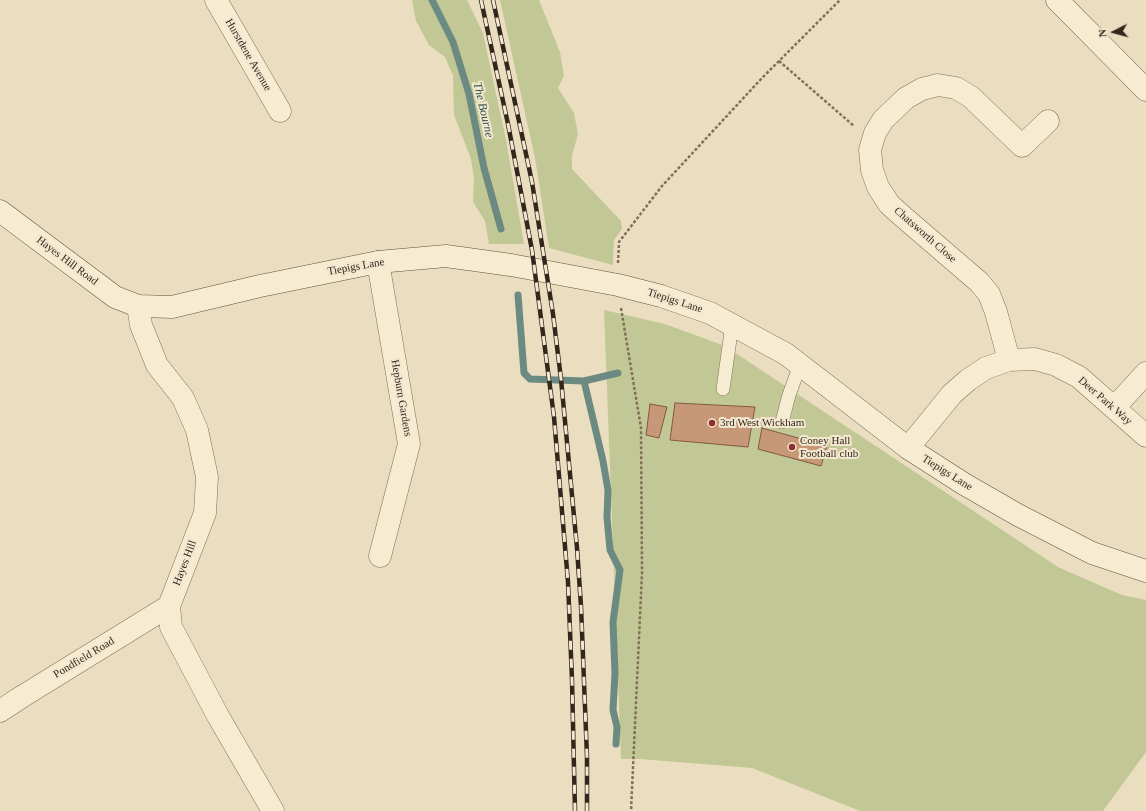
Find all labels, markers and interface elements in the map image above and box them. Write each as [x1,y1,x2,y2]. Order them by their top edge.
north arrow [1094,12,1134,52]
street label: Hurstdene Avenue [222,16,274,94]
text: N [1096,29,1108,38]
water label: The Bourne [470,81,496,139]
street label: Chatsworth Close [891,204,959,266]
street label: Hayes Hill Road [34,234,100,288]
street label: Tiepigs Lane [327,256,385,278]
street label: Tiepigs Lane [646,286,704,316]
street label: Hepburn Gardens [388,358,414,438]
street label: Deer Park Way [1075,374,1135,428]
place label: 3rd West Wickham [720,416,804,430]
marker: 3rd West Wickham [707,418,717,428]
place label: Coney Hall Football club [800,434,858,460]
marker: Coney Hall Football club [787,442,797,452]
street label: Tiepigs Lane [919,452,975,494]
street label: Hayes Hill [170,539,200,587]
street label: Pondfield Road [51,635,117,681]

